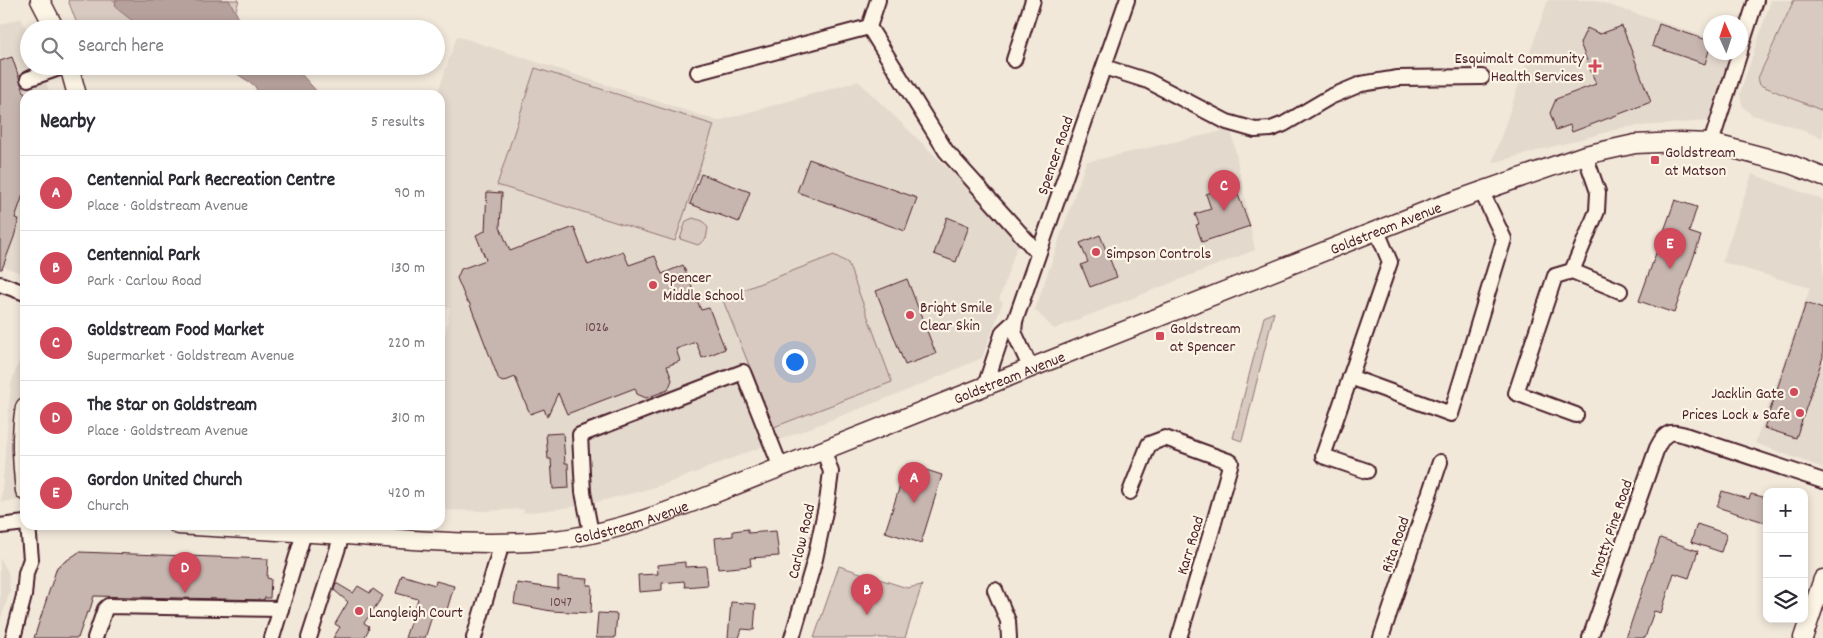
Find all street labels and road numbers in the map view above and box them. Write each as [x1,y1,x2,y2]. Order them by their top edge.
street label: Spencer Road [1032,113,1081,198]
street label: Goldstream Avenue [1327,197,1445,262]
street label: Goldstream Avenue [951,346,1069,411]
street label: Knotty Pine Road [1585,477,1640,581]
street label: Goldstream Avenue [572,496,692,551]
street label: Carlow Road [783,502,822,581]
street label: Karr Road [1172,514,1211,578]
street label: Rita Road [1376,514,1417,576]

